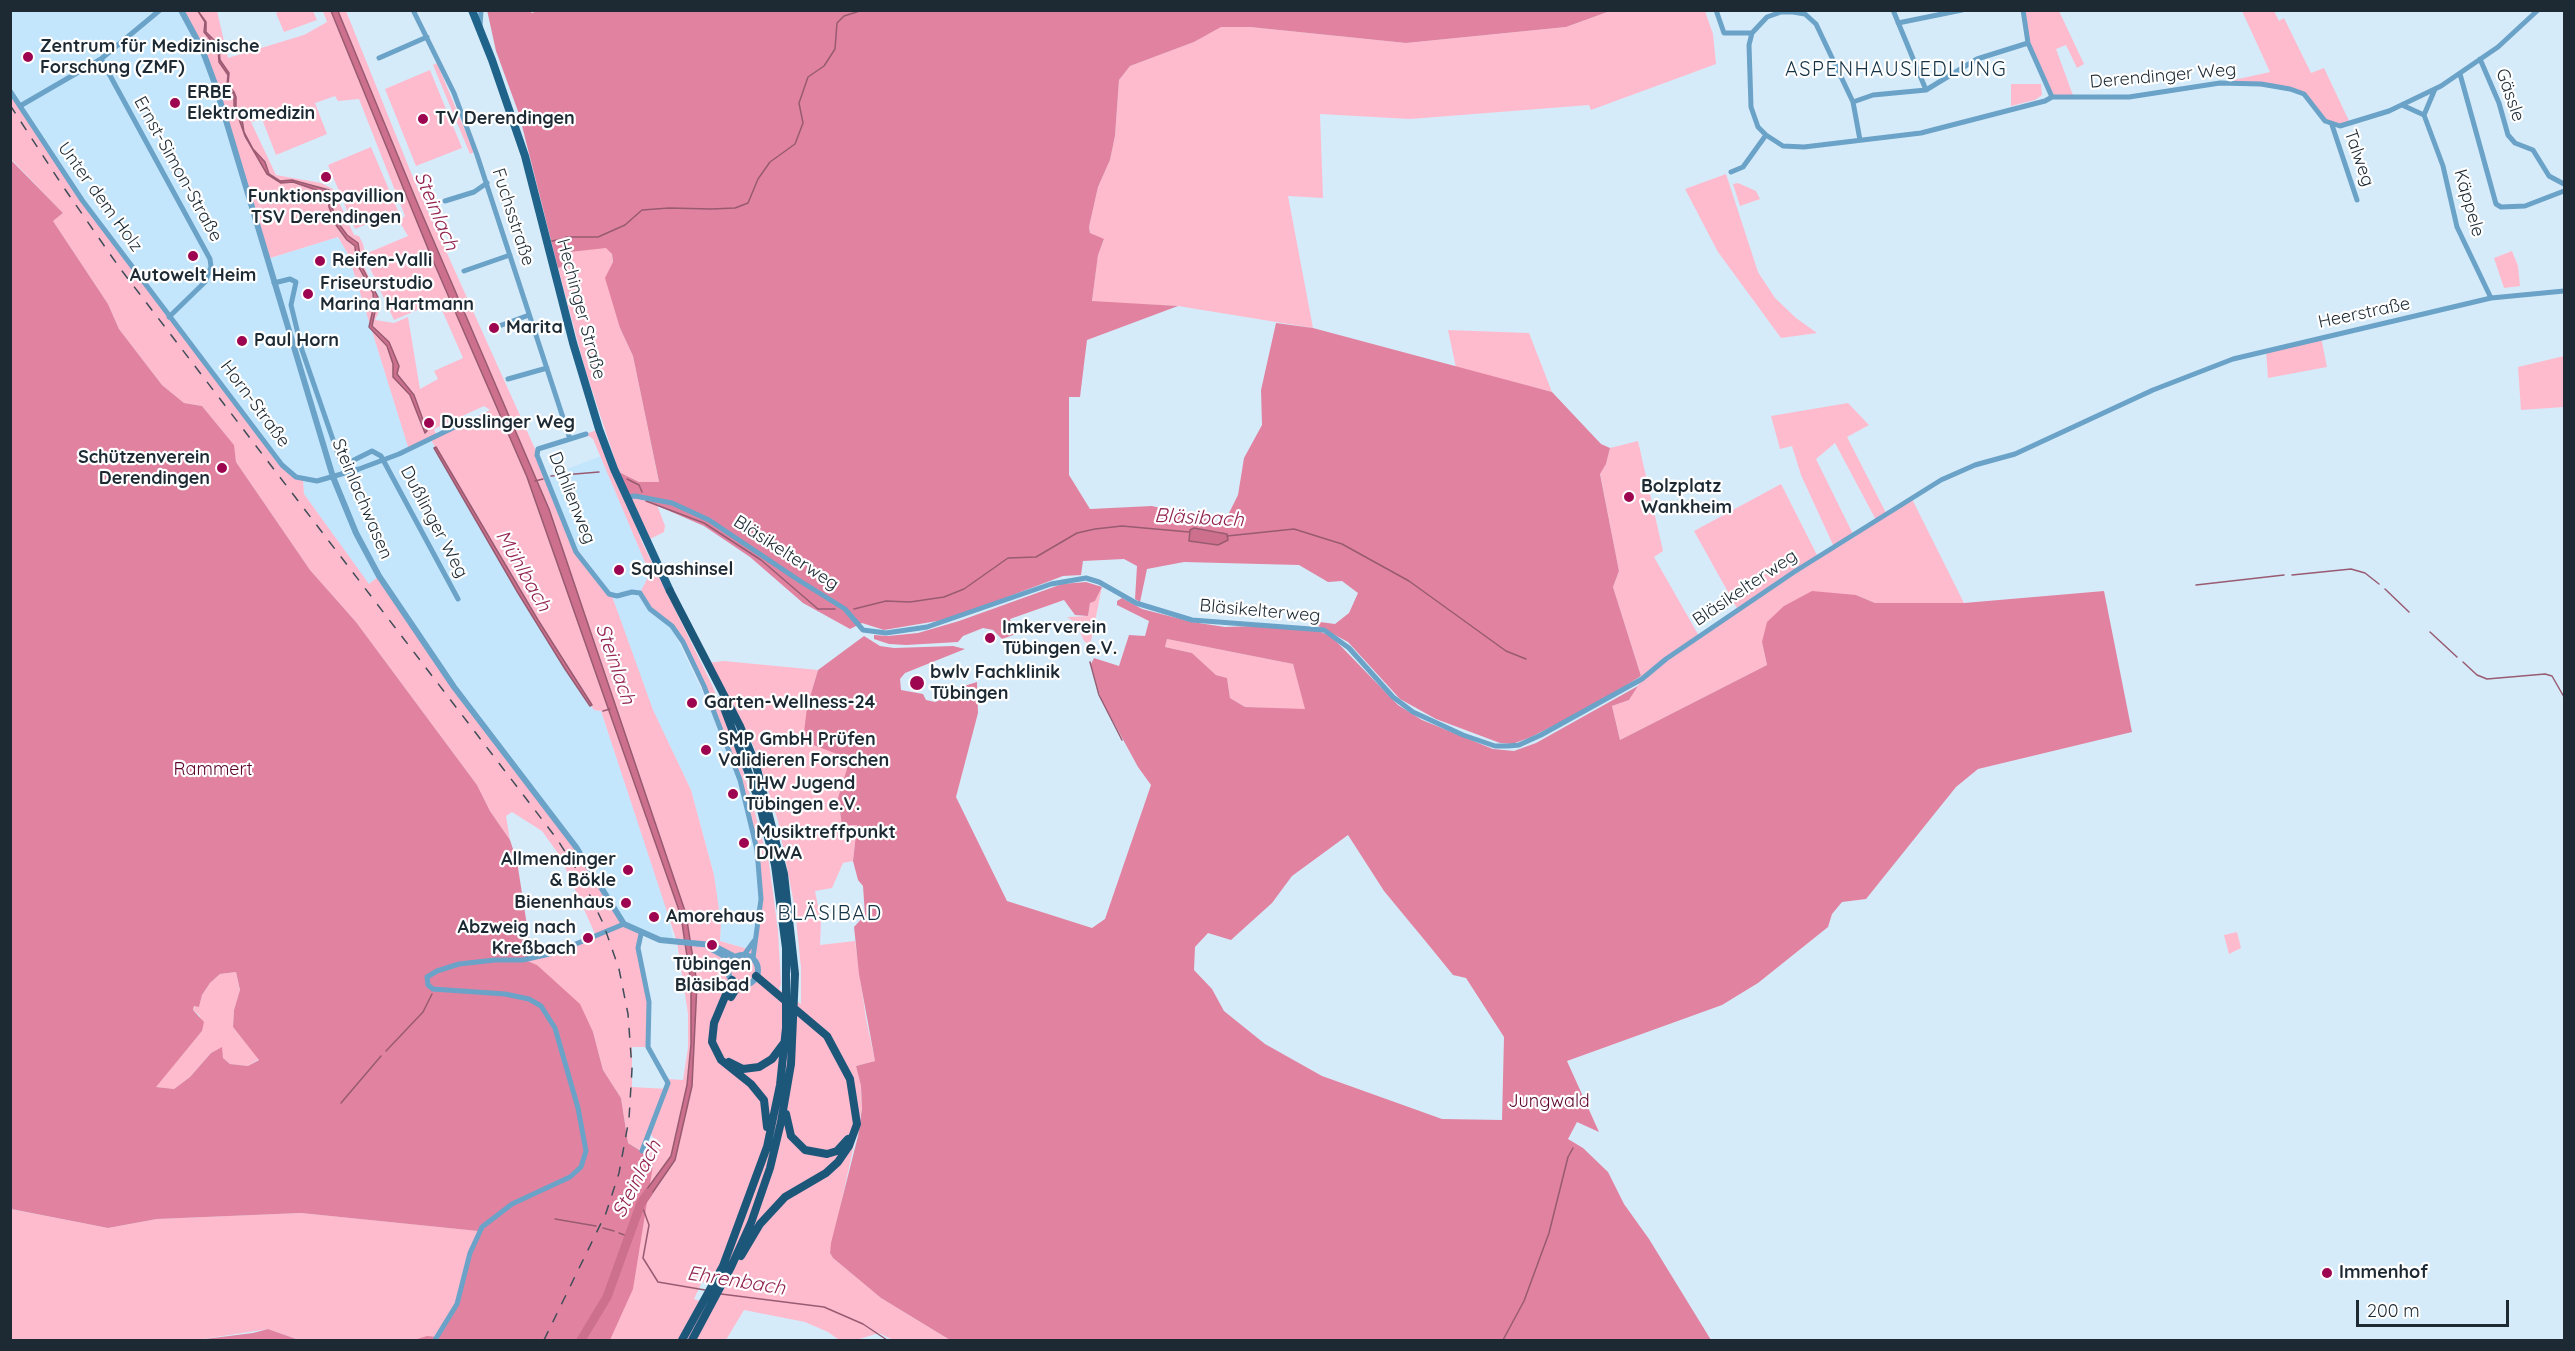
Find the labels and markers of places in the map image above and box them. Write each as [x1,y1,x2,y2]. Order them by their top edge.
place label: Zentrum für Medizinische Forschung (ZMF) [40,36,260,78]
marker: Zentrum für Medizinische Forschung (ZMF) [21,50,35,64]
place label: ERBE Elektromedizin [187,82,315,124]
marker: ERBE Elektromedizin [168,96,182,110]
place label: TV Derendingen [435,108,575,130]
marker: TV Derendingen [416,112,430,126]
marker: Funktionspavillion TSV Derendingen [319,170,333,184]
place label: Funktionspavillion TSV Derendingen [248,186,404,228]
marker: Autowelt Heim [186,249,200,263]
place label: Reifen-Valli [332,250,432,272]
marker: Reifen-Valli [313,254,327,268]
place label: Autowelt Heim [130,265,256,287]
place label: Friseurstudio Marina Hartmann [320,273,474,316]
marker: Friseurstudio Marina Hartmann [301,287,315,301]
place label: Marita [506,317,563,339]
marker: Marita [487,321,501,335]
place label: Paul Horn [254,330,339,352]
marker: Paul Horn [235,334,249,348]
place label: Dusslinger Weg [441,412,575,434]
marker: Dusslinger Weg [422,416,436,430]
place label: Schützenverein Derendingen [78,447,210,490]
marker: Schützenverein Derendingen [215,461,229,475]
place label: Bolzplatz Wankheim [1641,476,1732,518]
marker: Bolzplatz Wankheim [1622,490,1636,504]
place label: Squashinsel [631,559,733,581]
marker: Squashinsel [612,563,626,577]
place label: Imkerverein Tübingen e.V. [1002,617,1117,660]
marker: Imkerverein Tübingen e.V. [983,631,997,645]
place label: bwlv Fachklinik Tübingen [930,662,1060,704]
marker: bwlv Fachklinik Tübingen [908,674,926,692]
place label: Garten-Wellness-24 [704,692,875,714]
marker: Garten-Wellness-24 [685,696,699,710]
place label: SMP GmbH Prüfen Validieren Forschen [718,729,889,771]
marker: SMP GmbH Prüfen Validieren Forschen [699,743,713,757]
place label: THW Jugend Tübingen e.V. [745,773,860,816]
marker: THW Jugend Tübingen e.V. [726,787,740,801]
place label: Musiktreffpunkt DIWA [756,822,896,864]
marker: Musiktreffpunkt DIWA [737,836,751,850]
place label: Allmendinger & Bökle [501,849,616,892]
marker: Allmendinger & Bökle [621,863,635,877]
place label: Bienenhaus [514,892,614,914]
marker: Bienenhaus [619,896,633,910]
place label: Amorehaus [666,906,764,928]
marker: Amorehaus [647,910,661,924]
place label: Abzweig nach Kreßbach [458,917,576,960]
marker: Abzweig nach Kreßbach [581,931,595,945]
marker: Tübingen Bläsibad [705,938,719,952]
place label: Tübingen Bläsibad [673,954,751,996]
place label: Immenhof [2339,1262,2428,1284]
marker: Immenhof [2320,1266,2334,1280]

